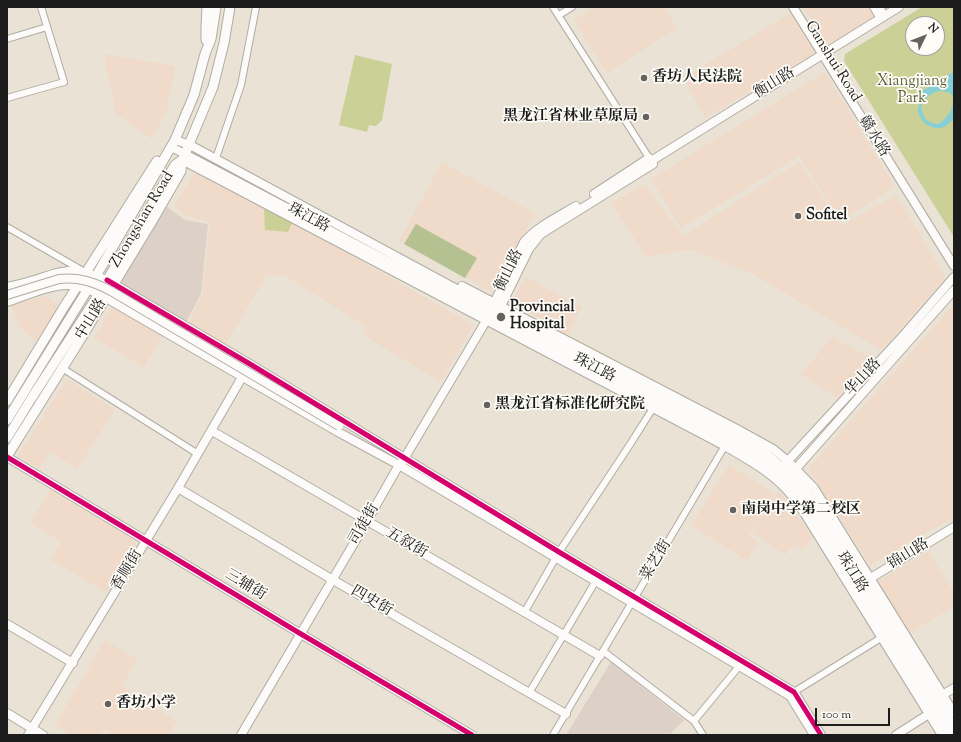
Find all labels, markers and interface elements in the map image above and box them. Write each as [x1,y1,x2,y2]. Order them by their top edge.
north arrow [905,16,945,56]
street label: Ganshui Road [800,18,864,106]
text: N [924,20,942,37]
street label: 衡山路 [751,64,799,104]
place label: 香坊人民法院 [652,69,742,87]
marker: 香坊人民法院 [639,73,649,83]
park label: Xiangjiang Park [877,73,947,108]
place label: 黑龙江省林业草原局 [503,108,638,126]
marker: 黑龙江省林业草原局 [641,112,651,122]
street label: 赣水路 [853,113,893,161]
street label: Zhongshan Road [107,169,179,271]
street label: 珠江路 [284,200,332,238]
place label: Sofitel [806,207,848,225]
marker: Sofitel [793,211,803,221]
street label: 衡山路 [492,247,528,295]
street label: 中山路 [73,296,111,344]
place label: Provincial Hospital [510,299,575,334]
marker: Provincial Hospital [495,311,507,323]
street label: 珠江路 [570,351,618,387]
street label: 华山路 [842,355,886,401]
place label: 黑龙江省标准化研究院 [495,396,645,414]
marker: 黑龙江省标准化研究院 [482,400,492,410]
street label: 司徒街 [346,501,384,549]
place label: 南岗中学第二校区 [741,501,861,519]
marker: 南岗中学第二校区 [728,505,738,515]
street label: 五叙街 [382,525,430,563]
street label: 锦山路 [885,535,933,575]
street label: 菜艺街 [638,537,676,585]
street label: 香顺街 [109,547,147,595]
street label: 珠江路 [831,549,871,597]
street label: 三辅街 [221,567,269,605]
street label: 四史街 [347,583,395,621]
place label: 香坊小学 [116,695,176,713]
marker: 香坊小学 [103,699,113,709]
scale bar [817,700,892,726]
text: 100 m [822,706,851,724]

